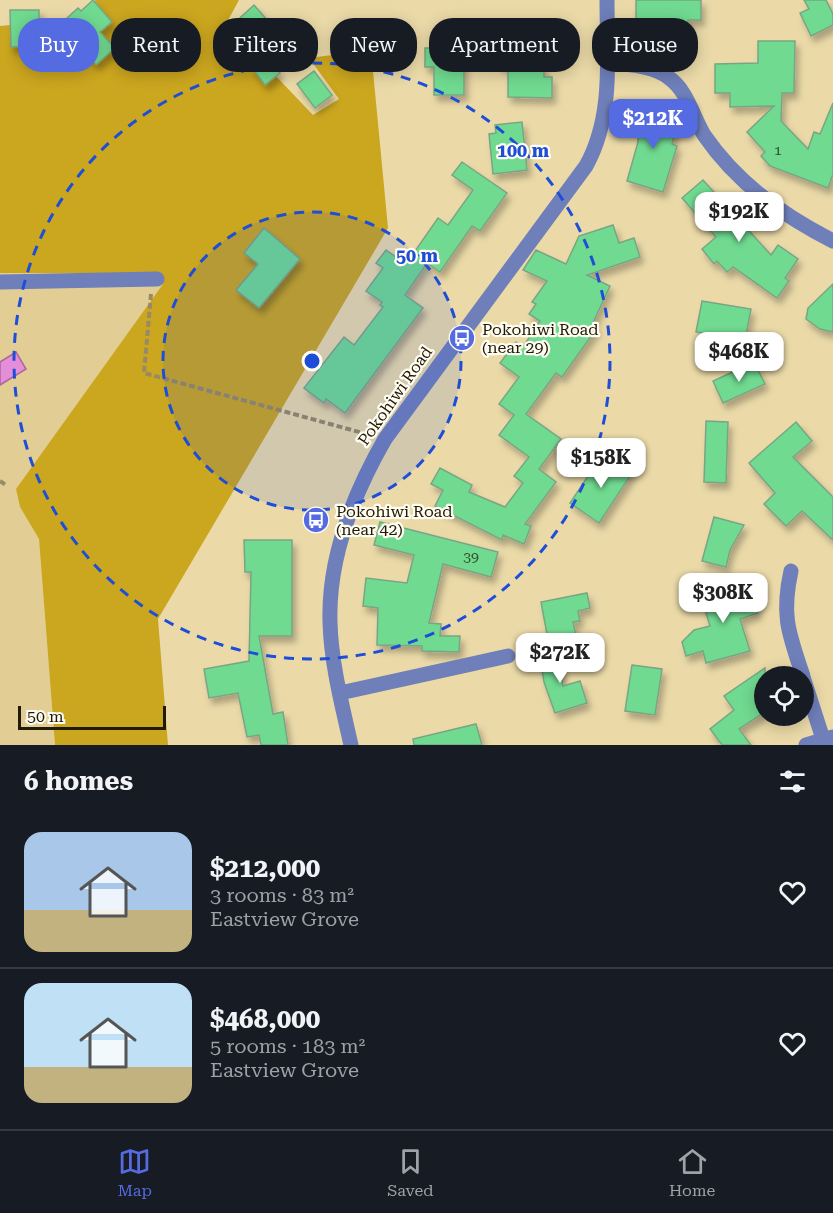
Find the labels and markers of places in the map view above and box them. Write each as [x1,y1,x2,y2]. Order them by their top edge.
pin: $212K [611,99,695,150]
pin: $192K [697,192,781,243]
place label: Pokohiwi Road (near 29) [482,320,598,357]
bus stop icon: Pokohiwi Road (near 29) [447,323,477,353]
pin: $468K [697,332,781,383]
centre of rings [302,351,322,371]
pin: $158K [559,438,643,489]
place label: Pokohiwi Road (near 42) [336,502,452,539]
bus stop icon: Pokohiwi Road (near 42) [301,505,331,535]
pin: $308K [681,573,765,624]
pin: $272K [518,633,602,684]

